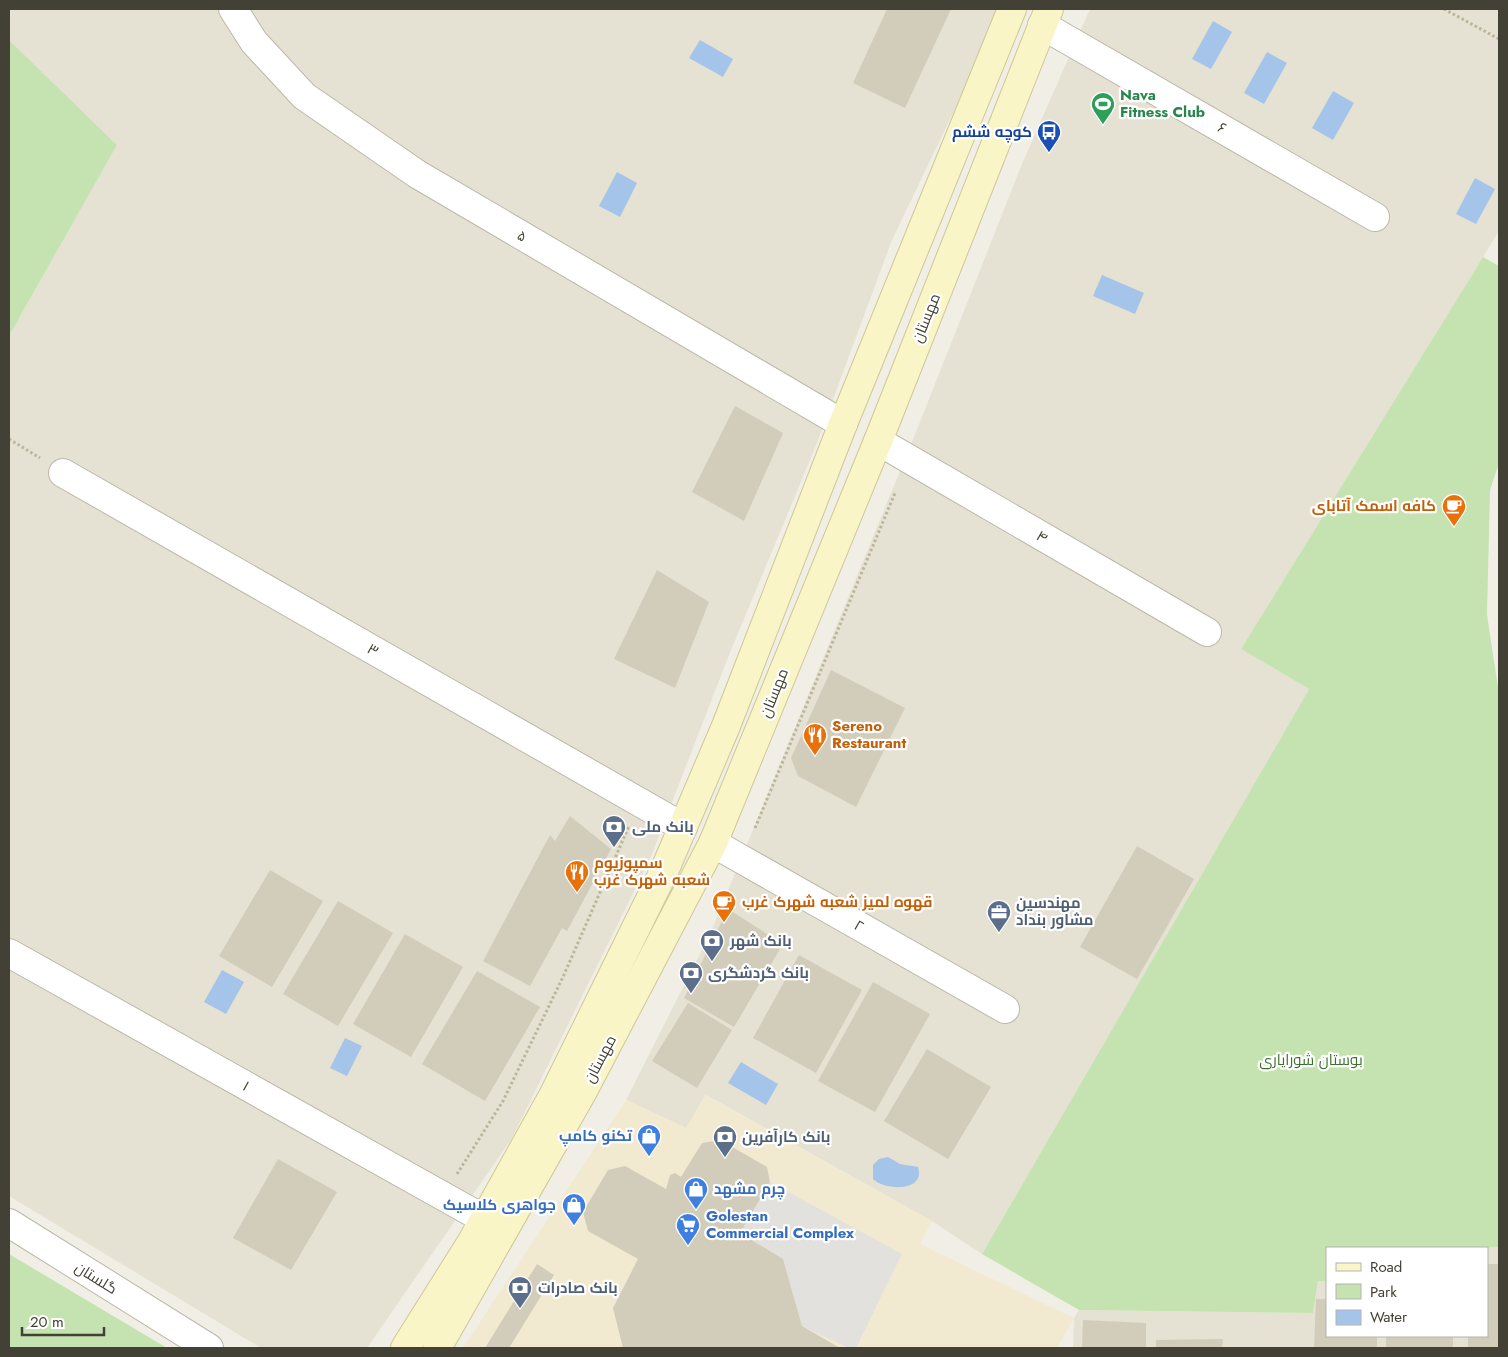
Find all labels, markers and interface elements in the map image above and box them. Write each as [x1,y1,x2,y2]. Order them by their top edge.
place label: Nava Fitness Club [1120,84,1205,123]
sports icon: Nava Fitness Club [1090,91,1116,125]
street label: ۶ [1213,117,1231,139]
bus stop icon: کوچه ششم [1036,119,1062,153]
place label: کوچه ششم [952,121,1032,143]
street label: ۵ [513,224,531,248]
street label: مهستان [906,290,946,346]
cafe icon: کافه اسمک آتابای [1441,493,1467,527]
place label: کافه اسمک آتابای [1312,495,1436,517]
street label: ۴ [1032,525,1052,549]
street label: ۳ [363,638,383,662]
street label: مهستان [754,665,794,721]
place label: Sereno Restaurant [832,715,906,754]
restaurant icon: Sereno Restaurant [802,722,828,756]
bank icon: بانک ملی [601,814,627,848]
place label: بانک ملی [632,816,694,838]
place label: سمپوزیوم شعبه شهرک غرب [594,852,710,891]
restaurant icon: سمپوزیوم شعبه شهرک غرب [564,859,590,893]
cafe icon: قهوه لمیز شعبه شهرک غرب [711,889,737,923]
place label: قهوه لمیز شعبه شهرک غرب [742,891,932,913]
place label: مهندسین مشاور بنداد [1016,892,1093,931]
office icon: مهندسین مشاور بنداد [986,899,1012,933]
street label: ۲ [850,914,868,938]
bank icon: بانک شهر [699,928,725,962]
place label: بانک شهر [729,930,792,952]
bank icon: بانک گردشگری [678,960,704,994]
place label: بانک گردشگری [708,962,809,984]
street label: مهستان [578,1031,622,1087]
park label: بوستان شورایاری [1259,1049,1363,1071]
street label: ۱ [239,1075,253,1097]
shop icon: تکنو کامپ [636,1123,662,1157]
bank icon: بانک کارآفرین [712,1124,738,1158]
place label: تکنو کامپ [559,1125,633,1147]
place label: بانک کارآفرین [742,1126,830,1148]
shop icon: چرم مشهد [683,1176,709,1210]
place label: چرم مشهد [714,1178,785,1200]
shop icon: جواهری کلاسیک [561,1192,587,1226]
place label: جواهری کلاسیک [443,1194,556,1216]
place label: Golestan Commercial Complex [706,1205,854,1244]
supermarket icon: Golestan Commercial Complex [675,1212,701,1246]
legend [1326,1247,1488,1337]
street label: گلستان [70,1256,122,1300]
text: Road [1370,1256,1402,1278]
bank icon: بانک صادرات [507,1275,533,1309]
place label: بانک صادرات [538,1277,618,1299]
text: Park [1370,1281,1397,1303]
scale bar [22,1304,105,1336]
text: Water [1370,1306,1408,1328]
text: 20 m [30,1311,64,1333]

